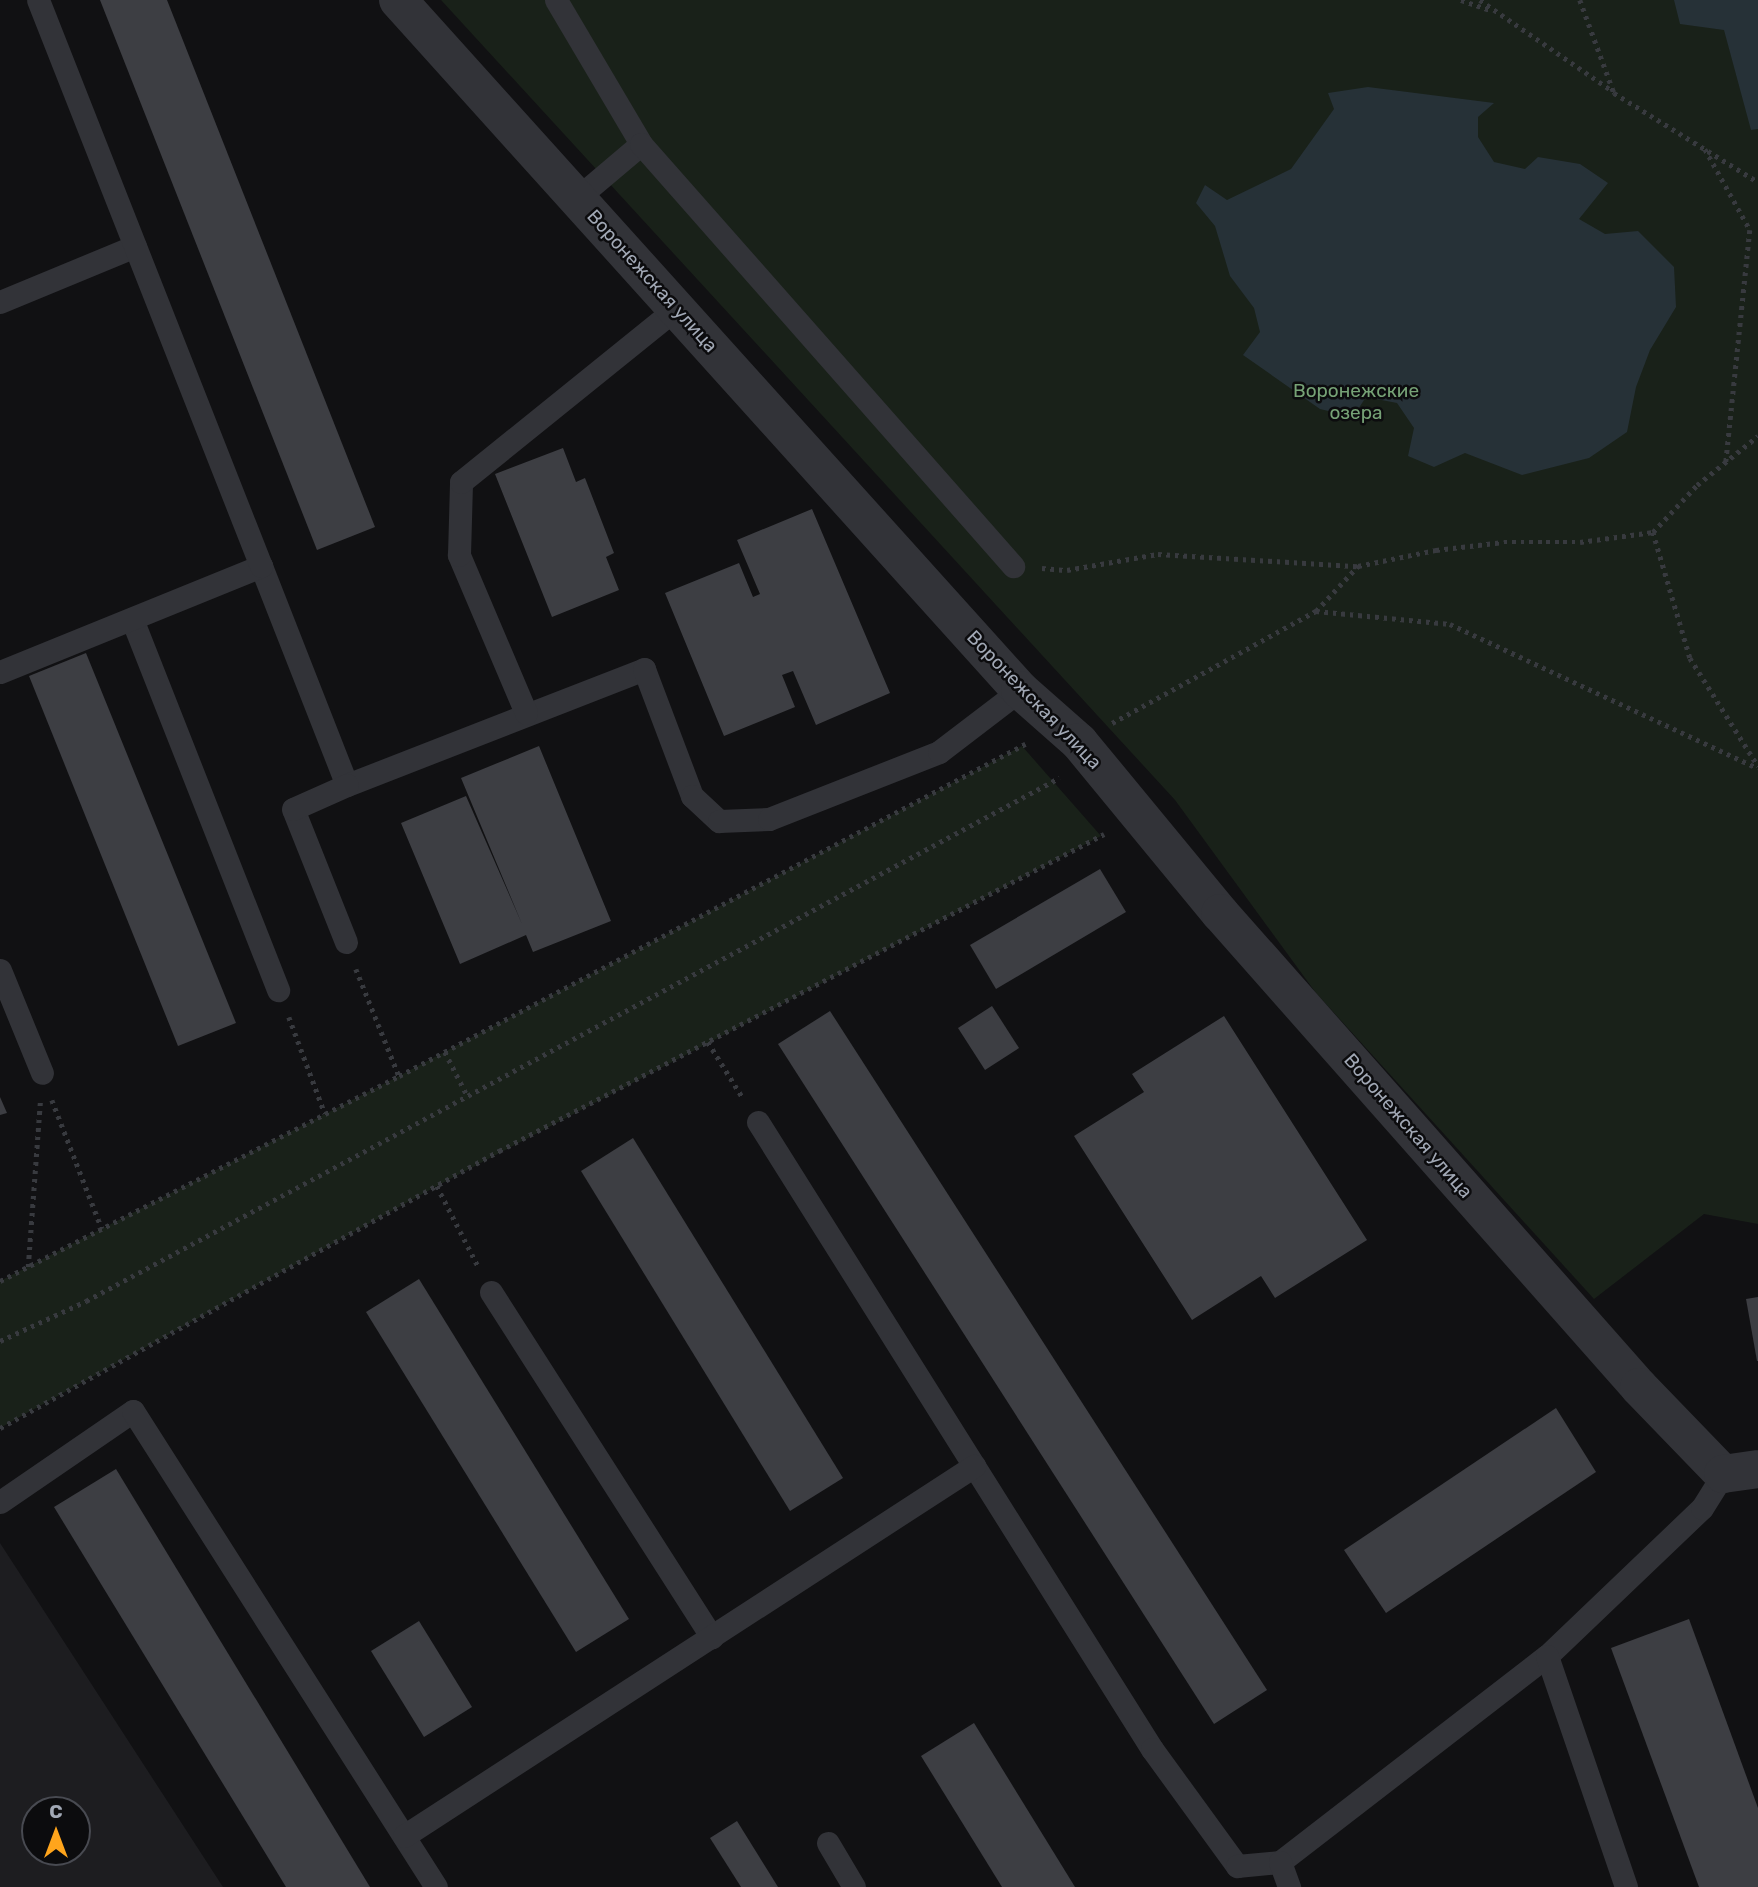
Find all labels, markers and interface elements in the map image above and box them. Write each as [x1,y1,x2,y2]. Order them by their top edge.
street label: Воронежская улица [582,205,722,357]
park label: Воронежские озера [1293,380,1419,424]
street label: Воронежская улица [962,626,1106,774]
street label: Воронежская улица [1339,1049,1477,1203]
north arrow [21,1796,91,1866]
text: С [49,1800,63,1823]

